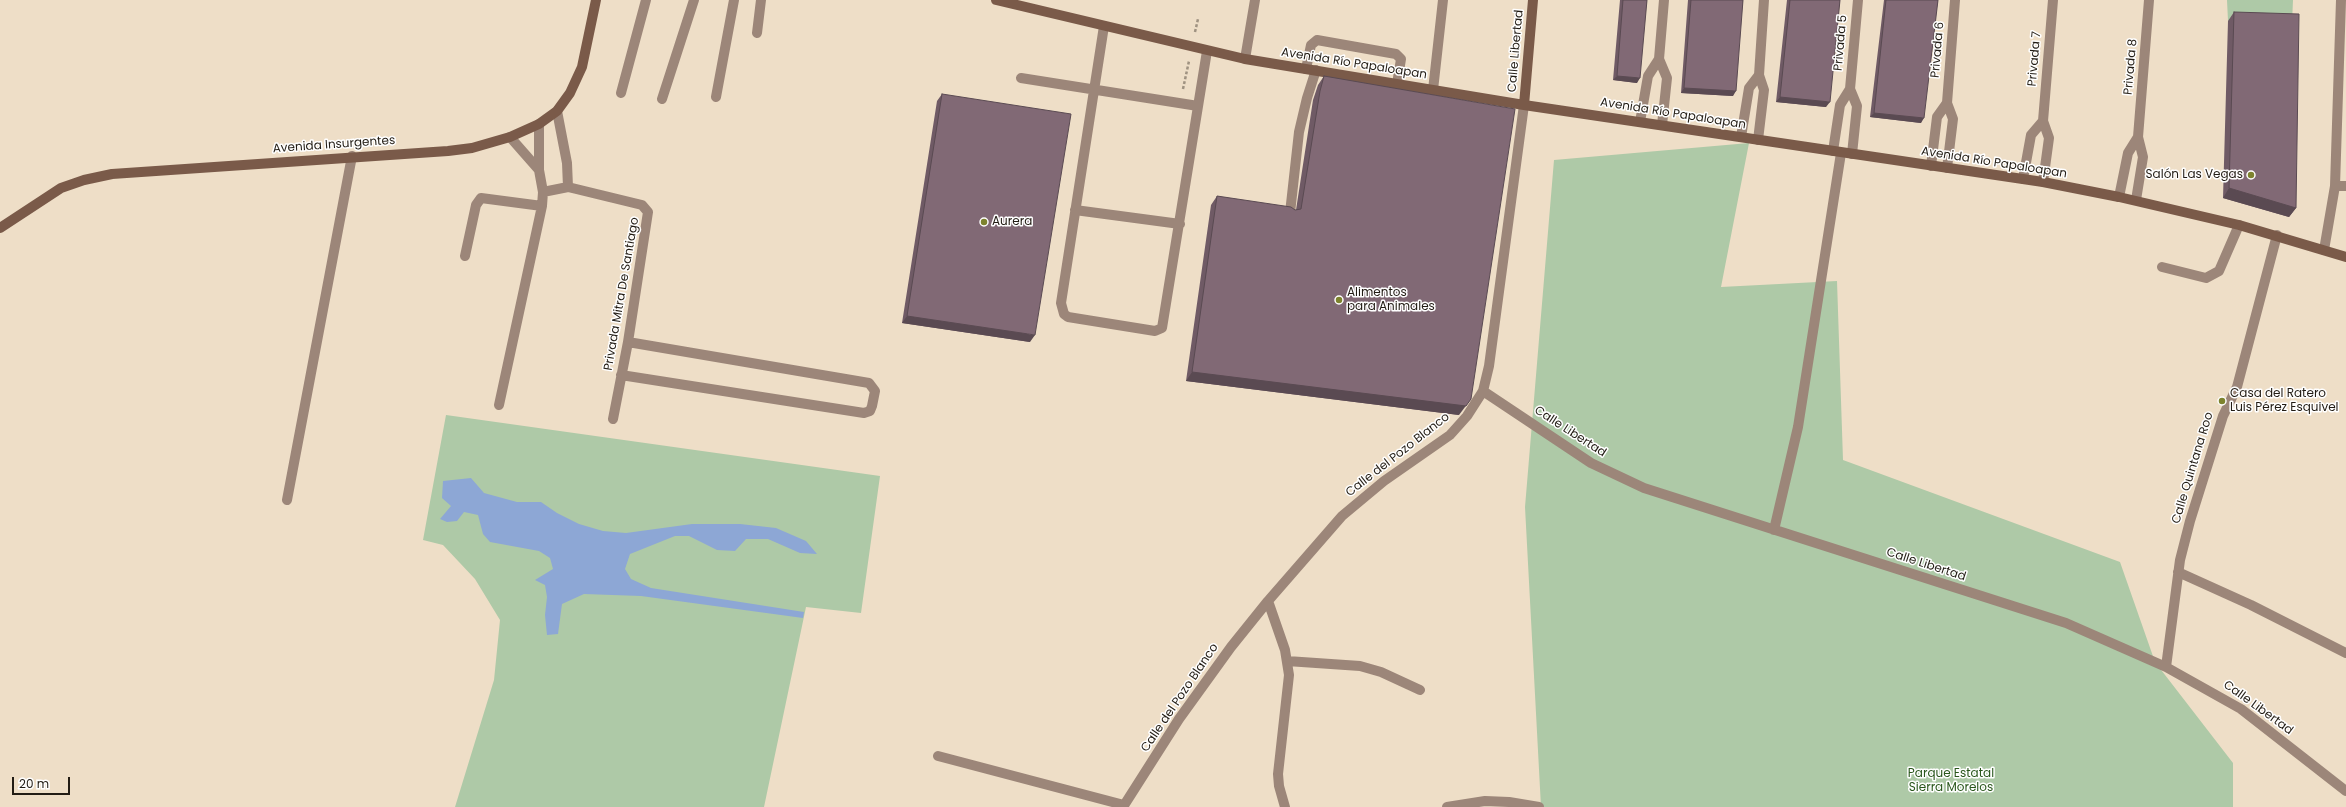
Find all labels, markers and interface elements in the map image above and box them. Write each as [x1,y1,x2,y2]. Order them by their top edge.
street label: Calle Libertad [1505,9,1527,93]
street label: Privada 5 [1831,14,1851,72]
street label: Privada 6 [1928,21,1948,79]
street label: Privada 7 [2025,31,2045,87]
street label: Privada 8 [2121,38,2141,96]
street label: Avenida Río Papaloapan [1280,45,1428,83]
street label: Avenida Río Papaloapan [1599,95,1747,133]
street label: Avenida Insurgentes [272,134,396,156]
street label: Avenida Río Papaloapan [1920,144,2068,182]
place label: Salón Las Vegas [2146,168,2243,182]
marker: Salón Las Vegas [2246,170,2256,180]
place label: Aurera [992,215,1032,229]
street label: Privada Mitra De Santiago [601,216,643,372]
marker: Aurera [979,217,989,227]
place label: Alimentos para Animales [1347,286,1435,314]
marker: Alimentos para Animales [1334,295,1344,305]
place label: Casa del Ratero Luis Pérez Esquivel [2230,387,2339,415]
marker: Casa del Ratero Luis Pérez Esquivel [2217,396,2227,406]
street label: Calle Libertad [1531,403,1609,461]
street label: Calle del Pozo Blanco [1343,410,1453,500]
street label: Calle Quintana Roo [2169,411,2217,525]
street label: Calle Libertad [1884,545,1968,585]
street label: Calle del Pozo Blanco [1138,641,1222,755]
street label: Calle Libertad [2220,678,2296,738]
park label: Parque Estatal Sierra Morelos [1908,767,1994,795]
scale bar [14,769,72,795]
text: 20 m [19,775,49,792]

